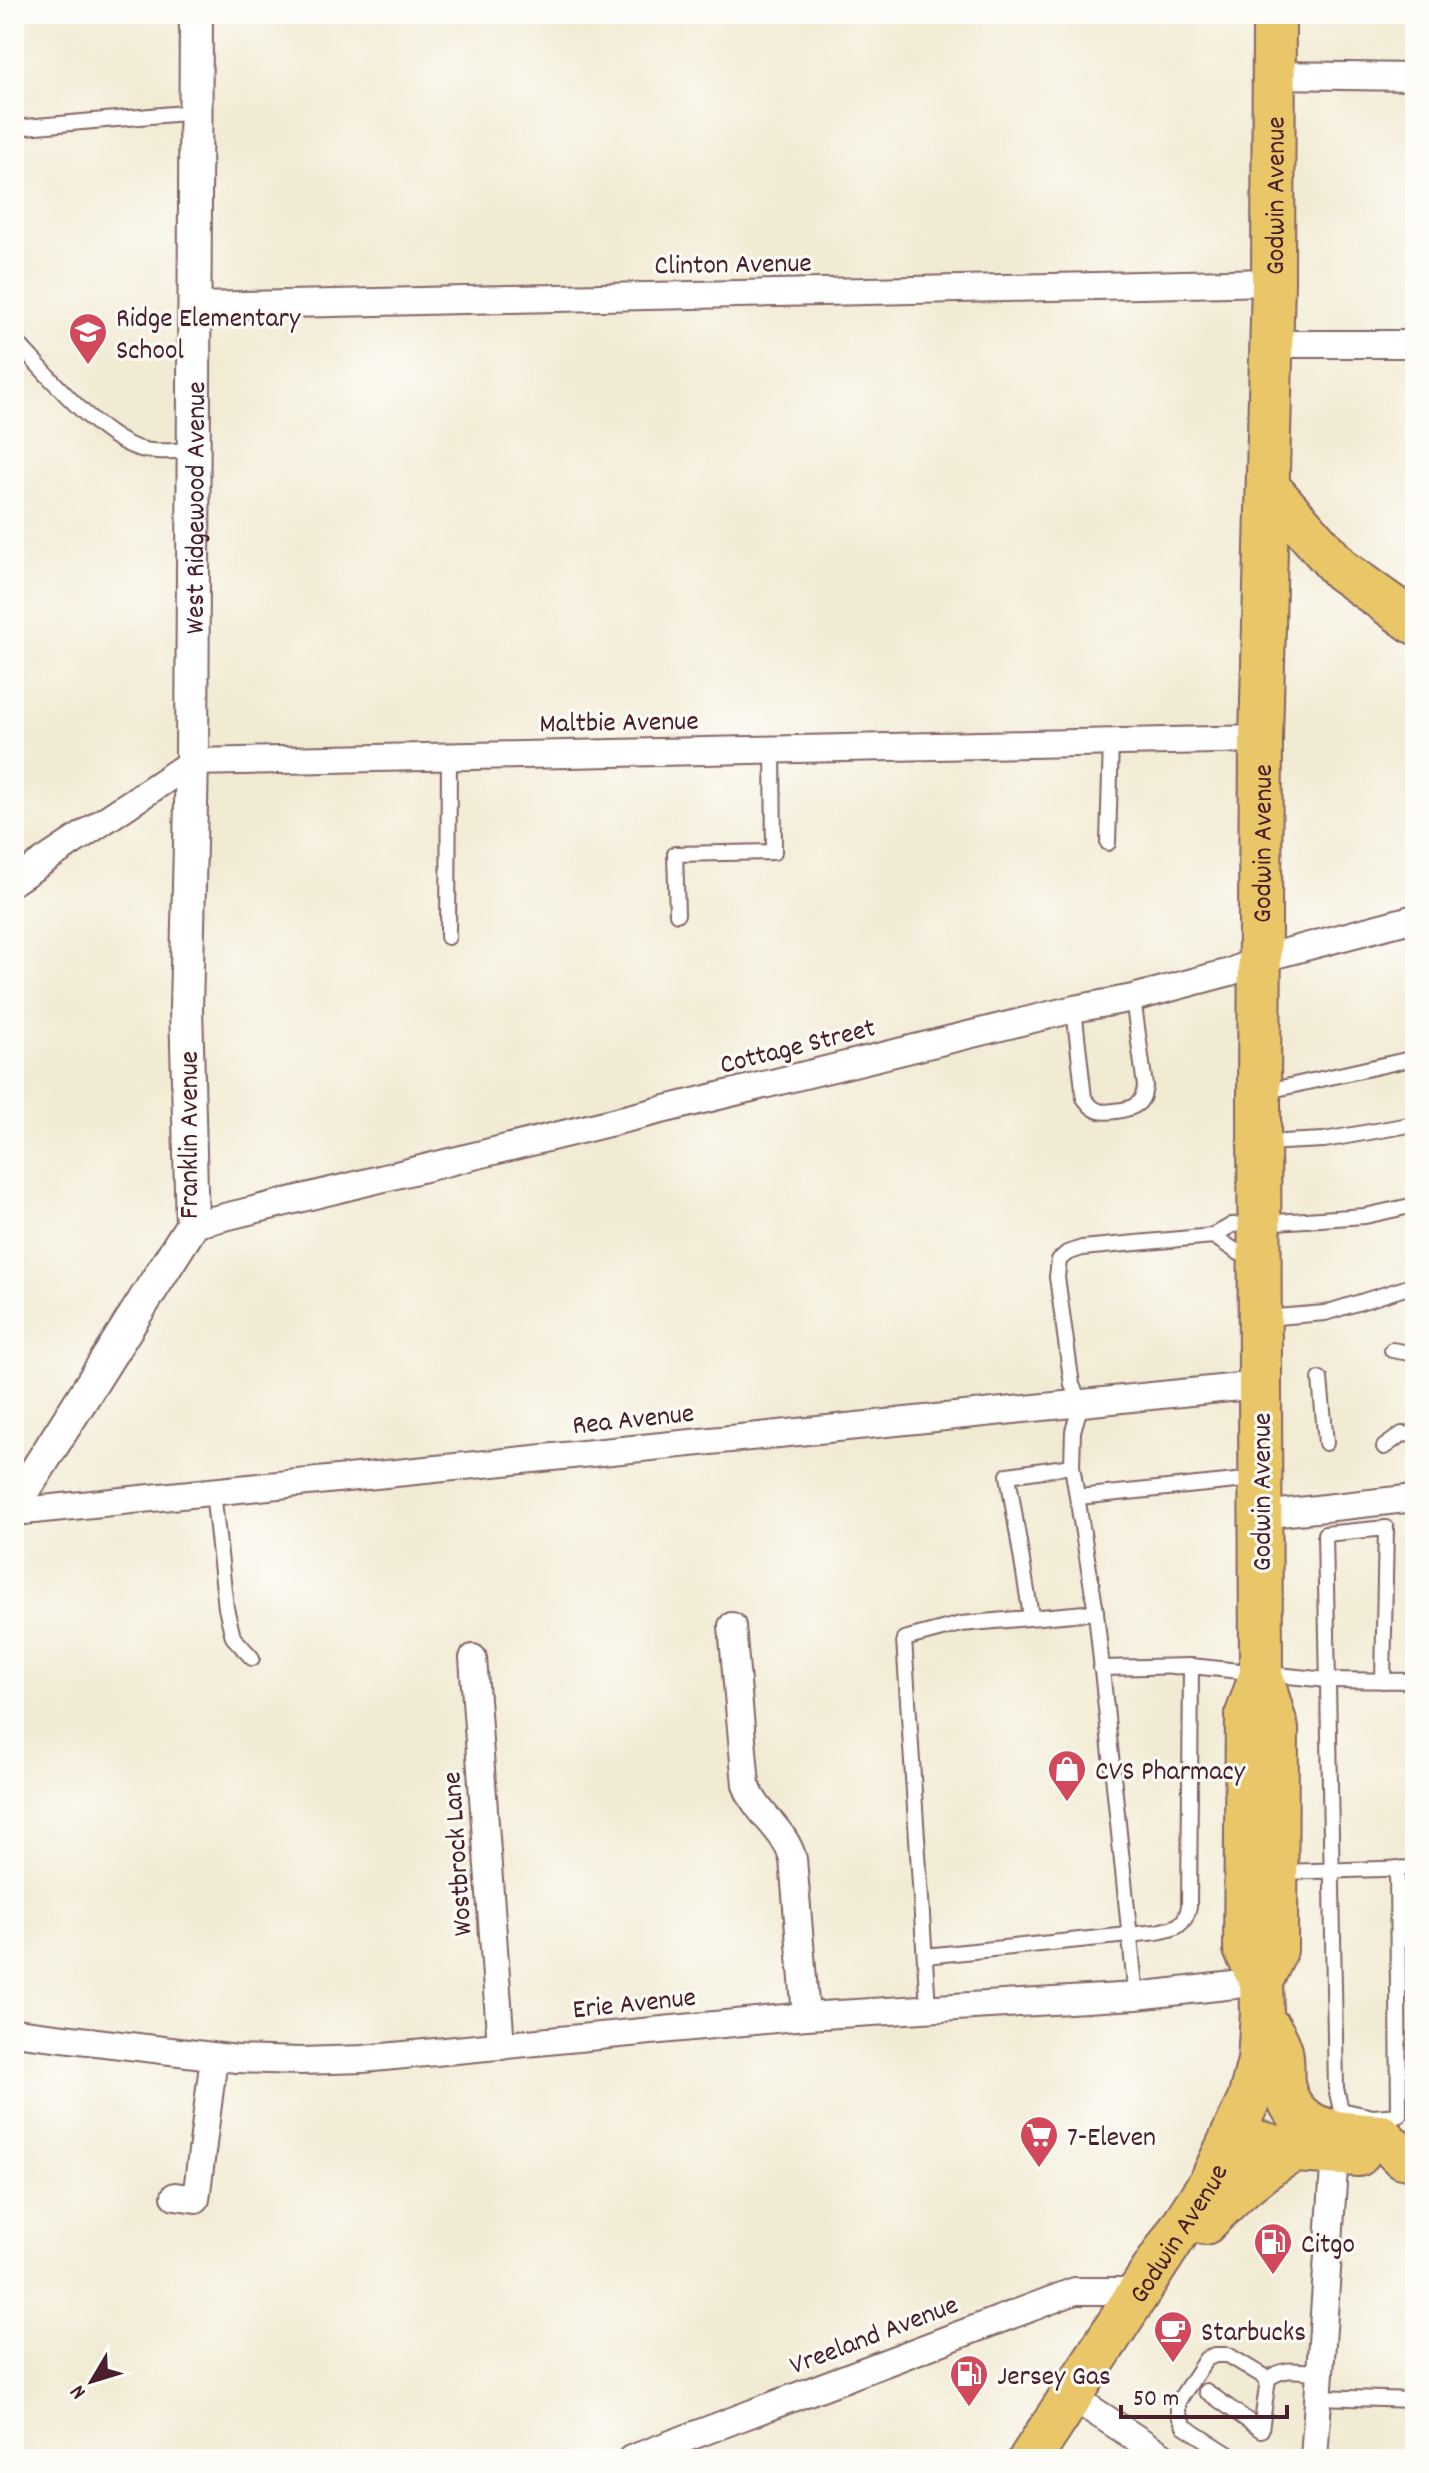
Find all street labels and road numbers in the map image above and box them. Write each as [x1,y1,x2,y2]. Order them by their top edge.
street label: Godwin Avenue [1258,116,1299,275]
street label: Clinton Avenue [654,246,812,288]
street label: West Ridgewood Avenue [178,381,219,634]
street label: Maltbie Avenue [539,704,699,746]
street label: Godwin Avenue [1245,764,1286,923]
street label: Cottage Street [716,1010,880,1088]
street label: Franklin Avenue [172,1051,212,1219]
street label: Rea Avenue [571,1396,696,1448]
street label: Godwin Avenue [1245,1413,1285,1571]
street label: Wostbrock Lane [434,1770,486,1937]
street label: Erie Avenue [571,1980,698,2032]
street label: Godwin Avenue [1121,2159,1241,2313]
street label: Vreeland Avenue [785,2287,965,2388]

